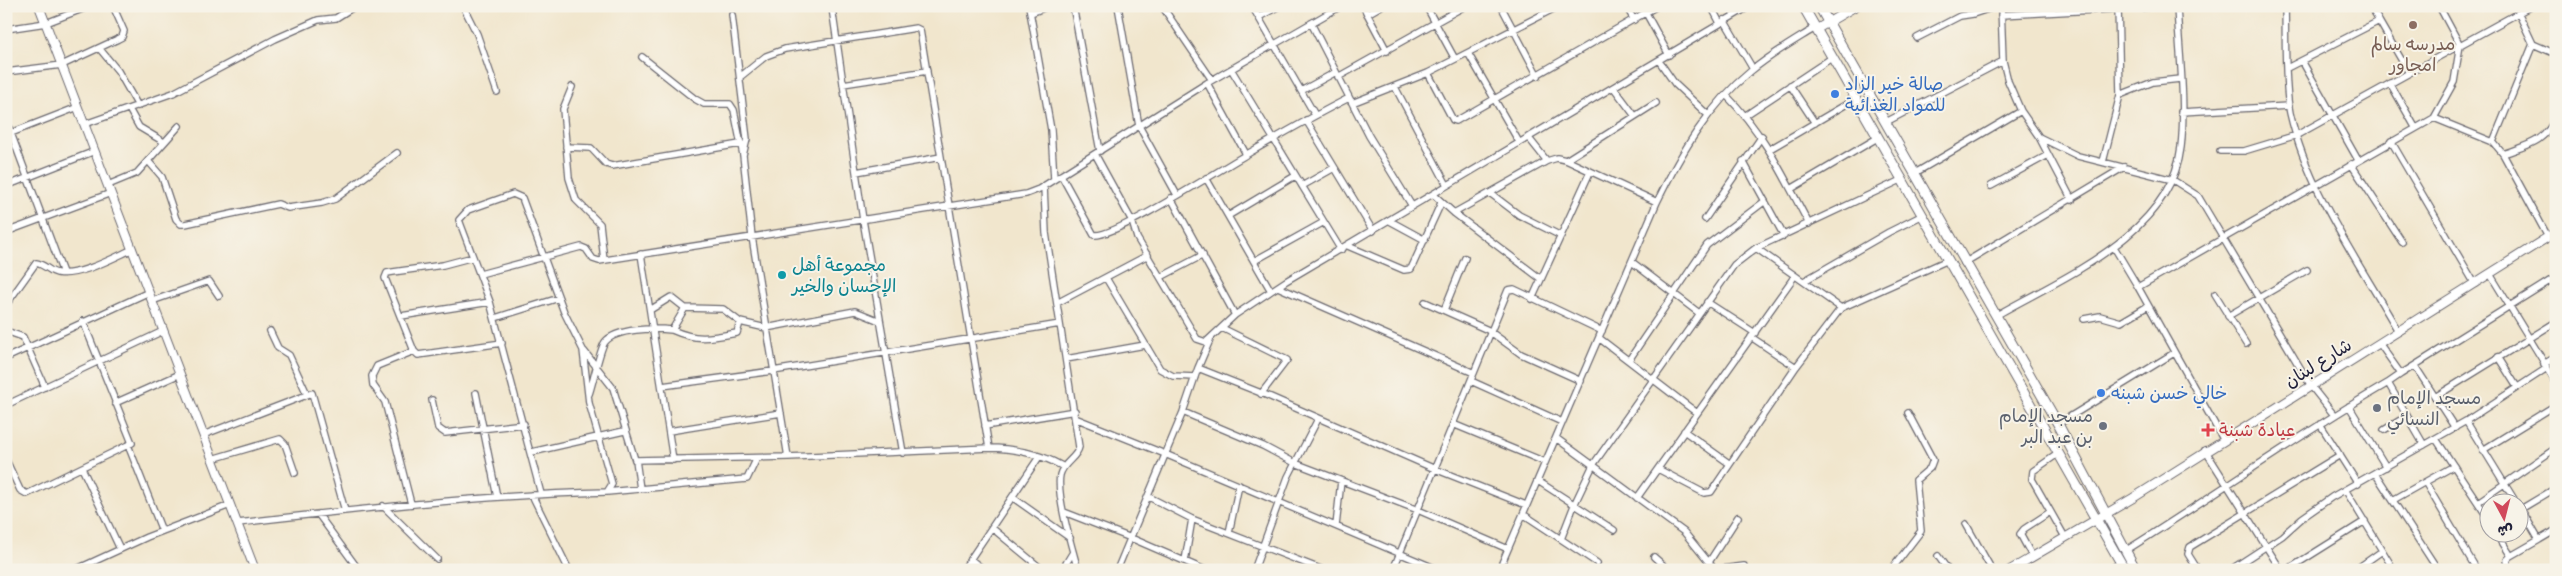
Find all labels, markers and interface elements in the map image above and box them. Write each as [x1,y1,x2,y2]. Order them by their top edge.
marker: مدرسه سالم امجاور [2407,19,2419,31]
place label: مدرسه سالم امجاور [2371,31,2455,77]
place label: صالة خير الزاد للمواد الغذائية [1845,71,1946,117]
marker: صالة خير الزاد للمواد الغذائية [1829,88,1841,100]
place label: مجموعة أهل الإحسان والخير [790,252,897,298]
marker: مجموعة أهل الإحسان والخير [776,269,788,281]
street label: شارع لبنان [2279,332,2356,393]
place label: خالي خسن شبنه [2111,380,2227,409]
place label: مسجد الإمام النسائي [2387,385,2481,435]
marker: خالي خسن شبنه [2095,387,2107,399]
marker: مسجد الإمام النسائي [2371,402,2383,414]
place label: مسجد الإمام بن عبد البر [1999,403,2093,449]
place label: عيادة شبنة [2219,417,2295,442]
marker: مسجد الإمام بن عبد البر [2097,420,2109,432]
marker: عيادة شبنة [2201,423,2215,437]
north arrow [2480,494,2530,544]
text: ش [2497,521,2514,542]

